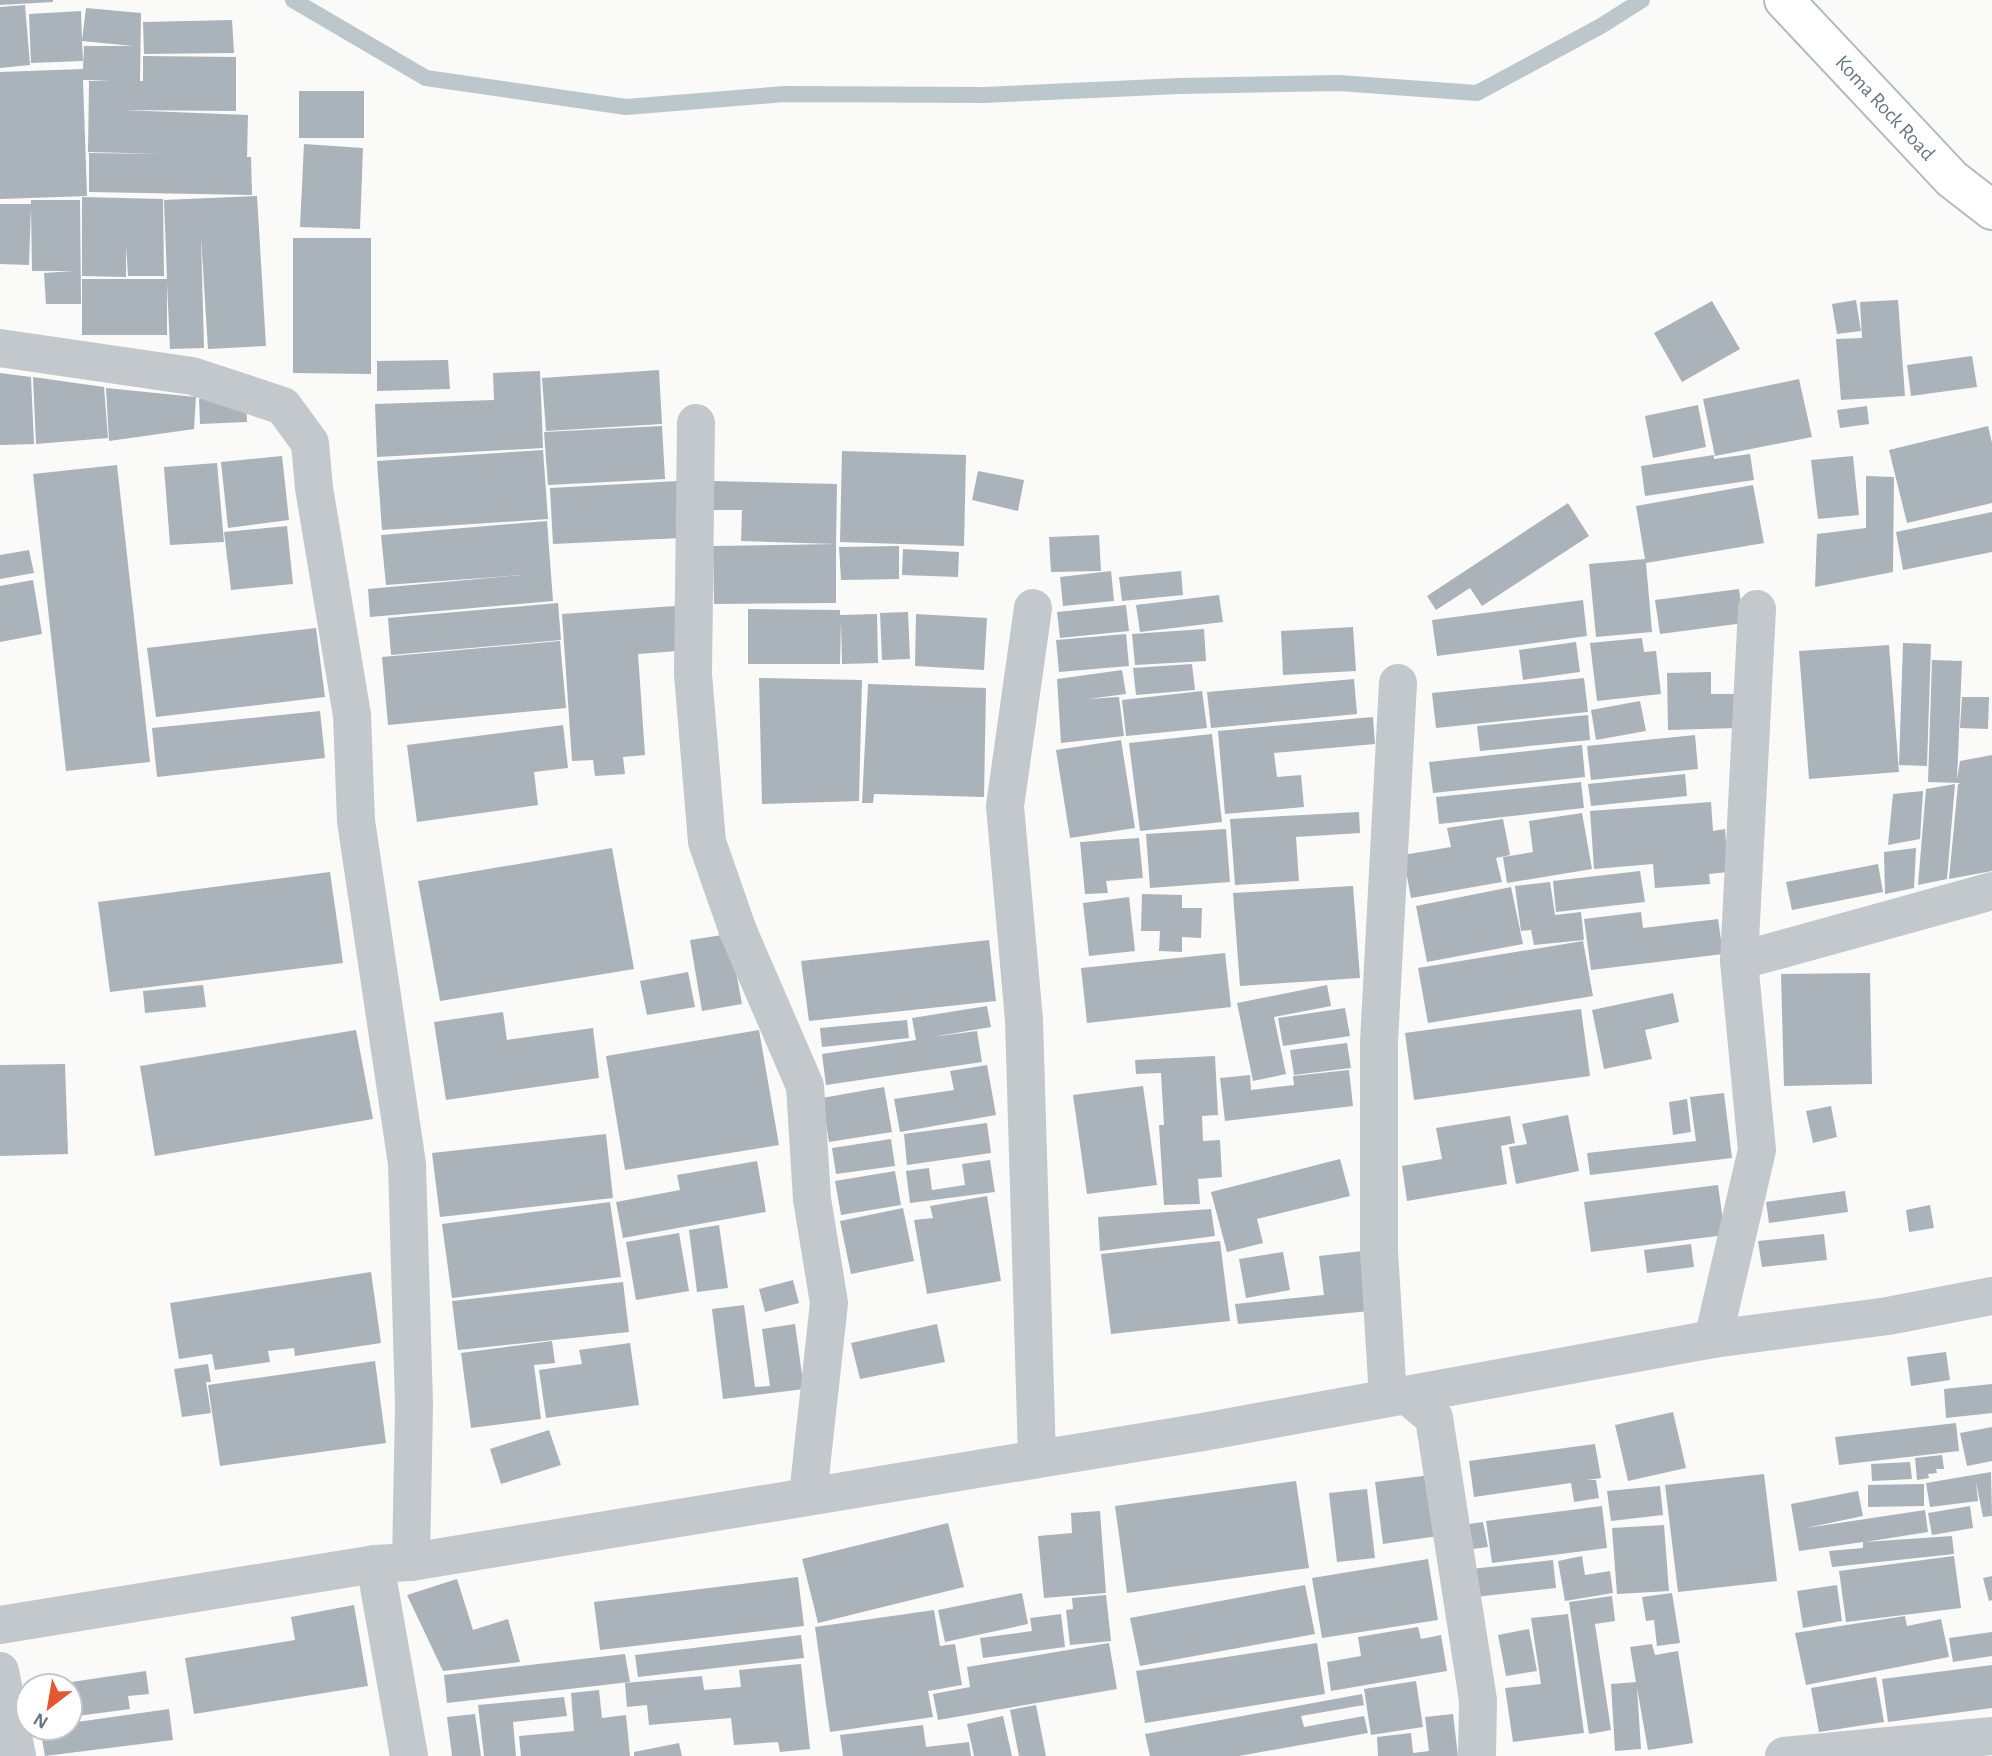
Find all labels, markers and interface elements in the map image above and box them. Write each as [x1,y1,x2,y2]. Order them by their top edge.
street label: Koma Rock Road [1831,51,1939,165]
north arrow [14,1672,84,1742]
text: N [30,1709,52,1732]

